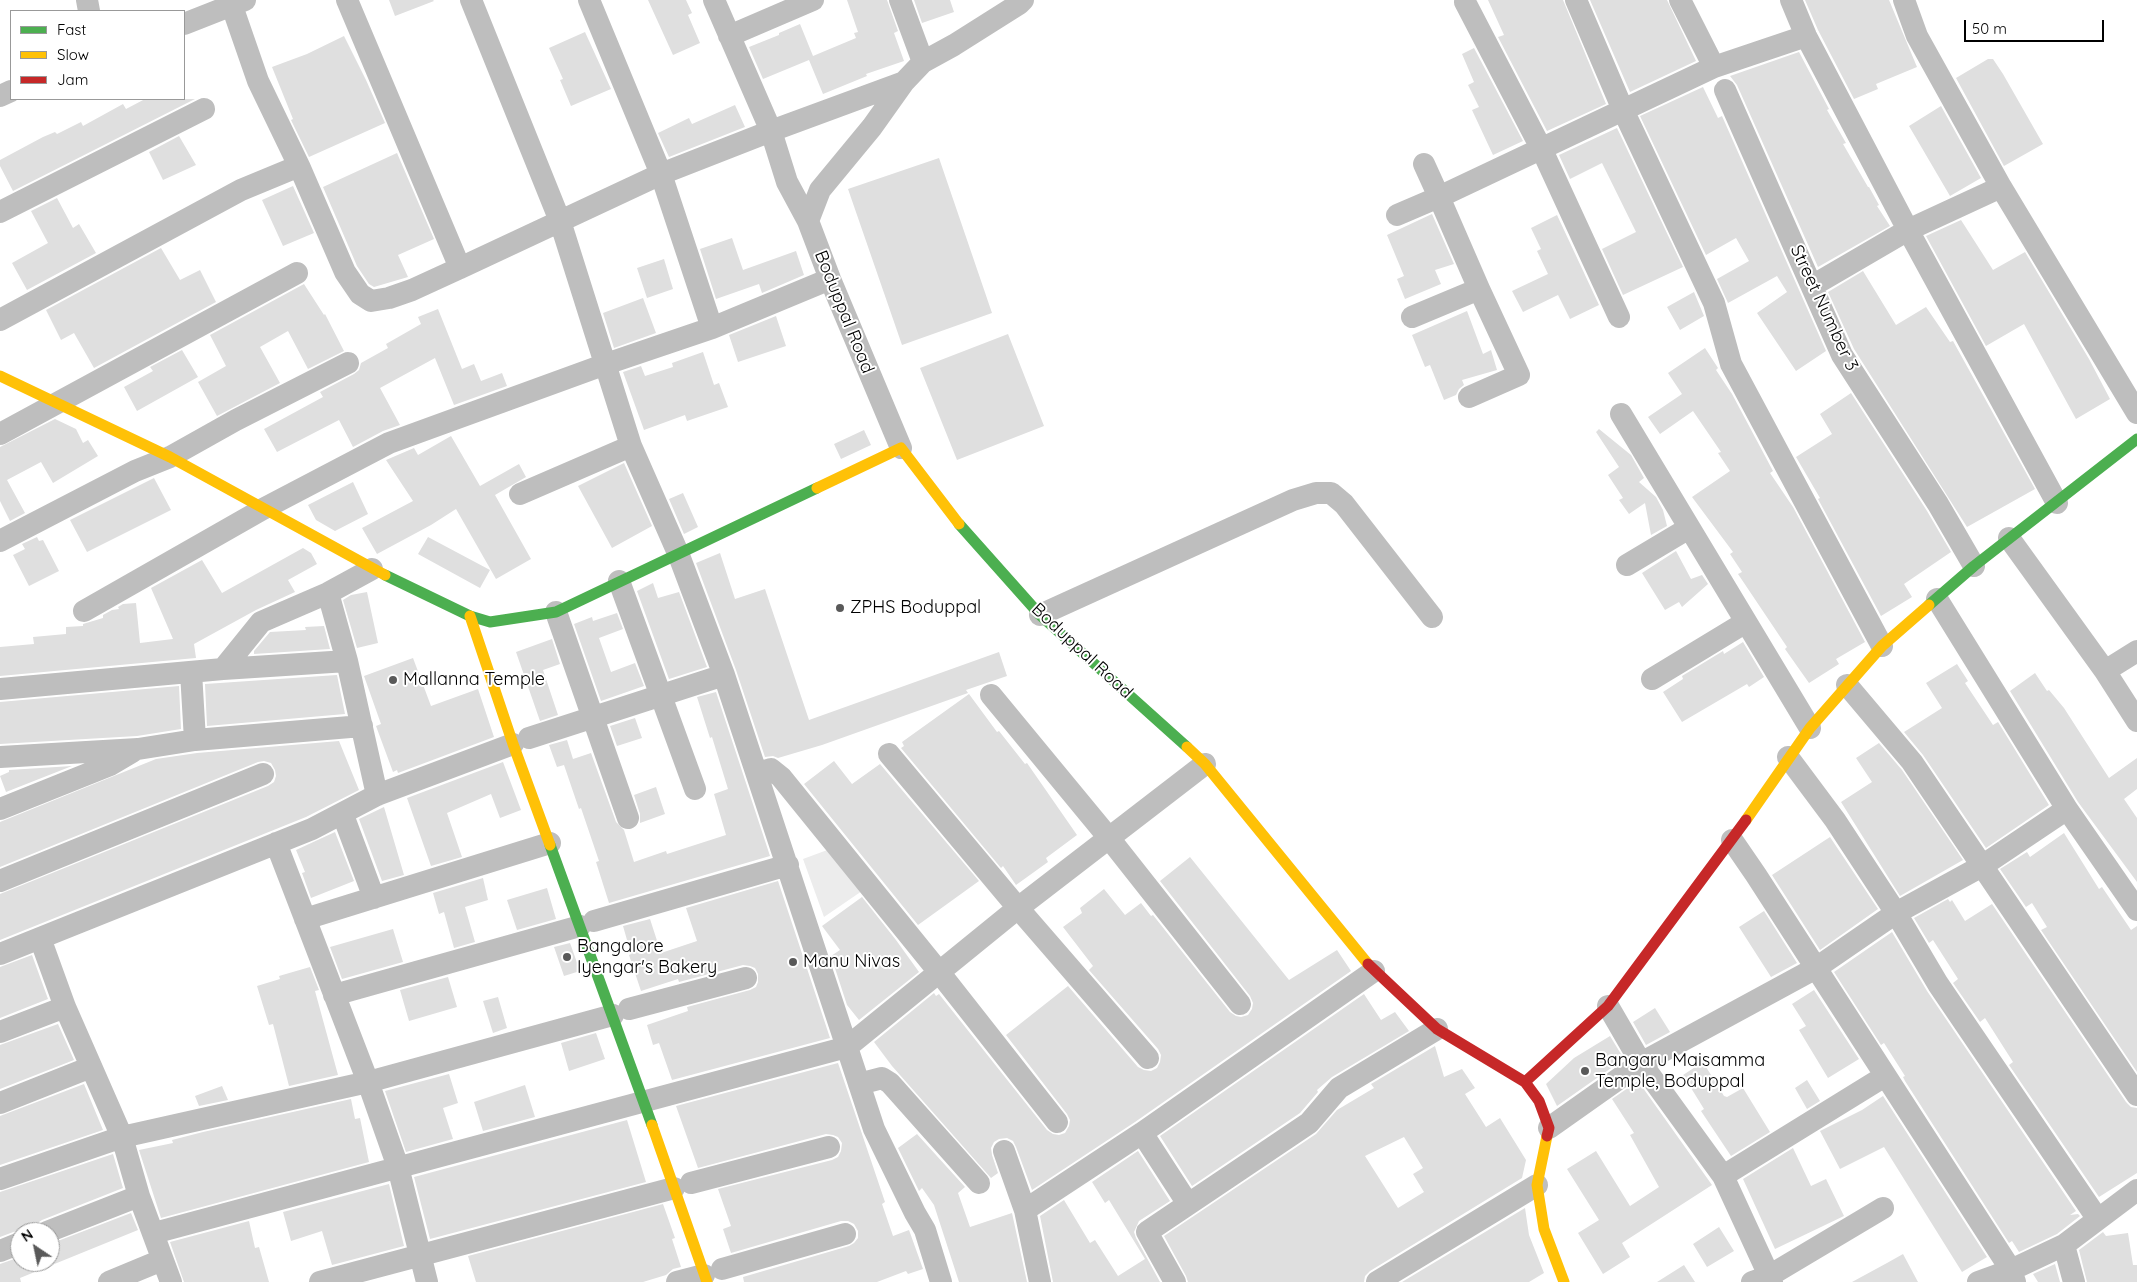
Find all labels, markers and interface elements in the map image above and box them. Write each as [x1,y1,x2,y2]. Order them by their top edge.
legend [10,10,185,100]
scale bar [1967,10,2107,42]
text: 50 m [1972,19,2007,38]
text: Fast [57,20,86,39]
text: Slow [57,45,89,64]
text: Jam [57,70,88,89]
street label: Street Number 3 [1785,242,1863,374]
street label: Boduppal Road [810,247,878,377]
place label: ZPHS Boduppal [850,597,981,619]
street label: Boduppal Road [1027,599,1137,703]
marker: ZPHS Boduppal [834,602,846,614]
place label: Mallanna Temple [403,669,545,691]
marker: Mallanna Temple [387,674,399,686]
place label: Bangalore Iyengar's Bakery [577,936,717,979]
marker: Bangalore Iyengar's Bakery [561,951,573,963]
place label: Manu Nivas [803,951,900,973]
marker: Manu Nivas [787,956,799,968]
place label: Bangaru Maisamma Temple, Boduppal [1595,1050,1765,1092]
marker: Bangaru Maisamma Temple, Boduppal [1579,1065,1591,1077]
north arrow [10,1222,60,1272]
text: N [18,1225,36,1246]

